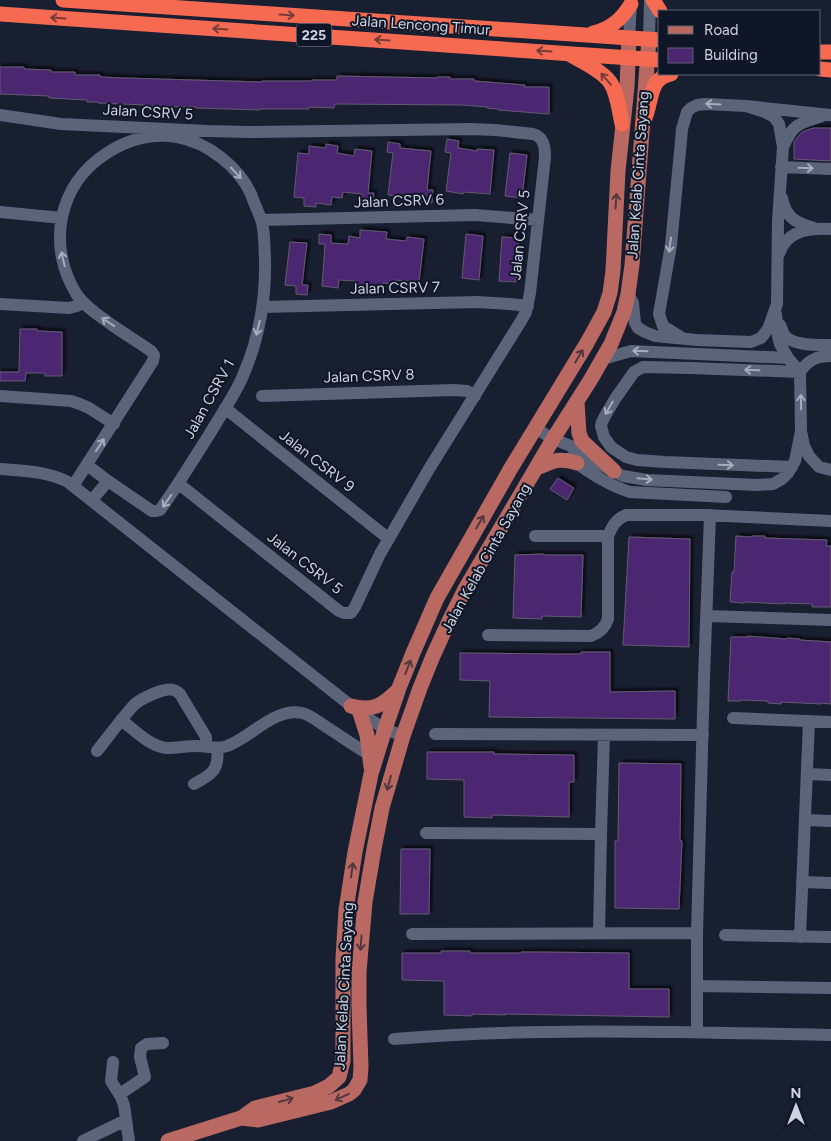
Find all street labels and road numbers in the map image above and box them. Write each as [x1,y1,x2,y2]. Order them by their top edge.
street label: Jalan Lencong Timur [351,11,491,39]
road number: 225 [296,24,332,46]
street label: Jalan Kelab Cinta Sayang [623,91,653,259]
street label: Jalan CSRV 5 [102,101,194,123]
street label: Jalan CSRV 5 [506,189,534,281]
street label: Jalan CSRV 6 [354,190,445,212]
street label: Jalan CSRV 7 [350,278,440,298]
street label: Jalan CSRV 1 [180,356,238,442]
street label: Jalan CSRV 8 [323,365,415,387]
street label: Jalan CSRV 9 [276,426,358,496]
street label: Jalan Kelab Cinta Sayang [437,480,535,636]
street label: Jalan CSRV 5 [264,528,346,598]
street label: Jalan Kelab Cinta Sayang [331,902,357,1070]

